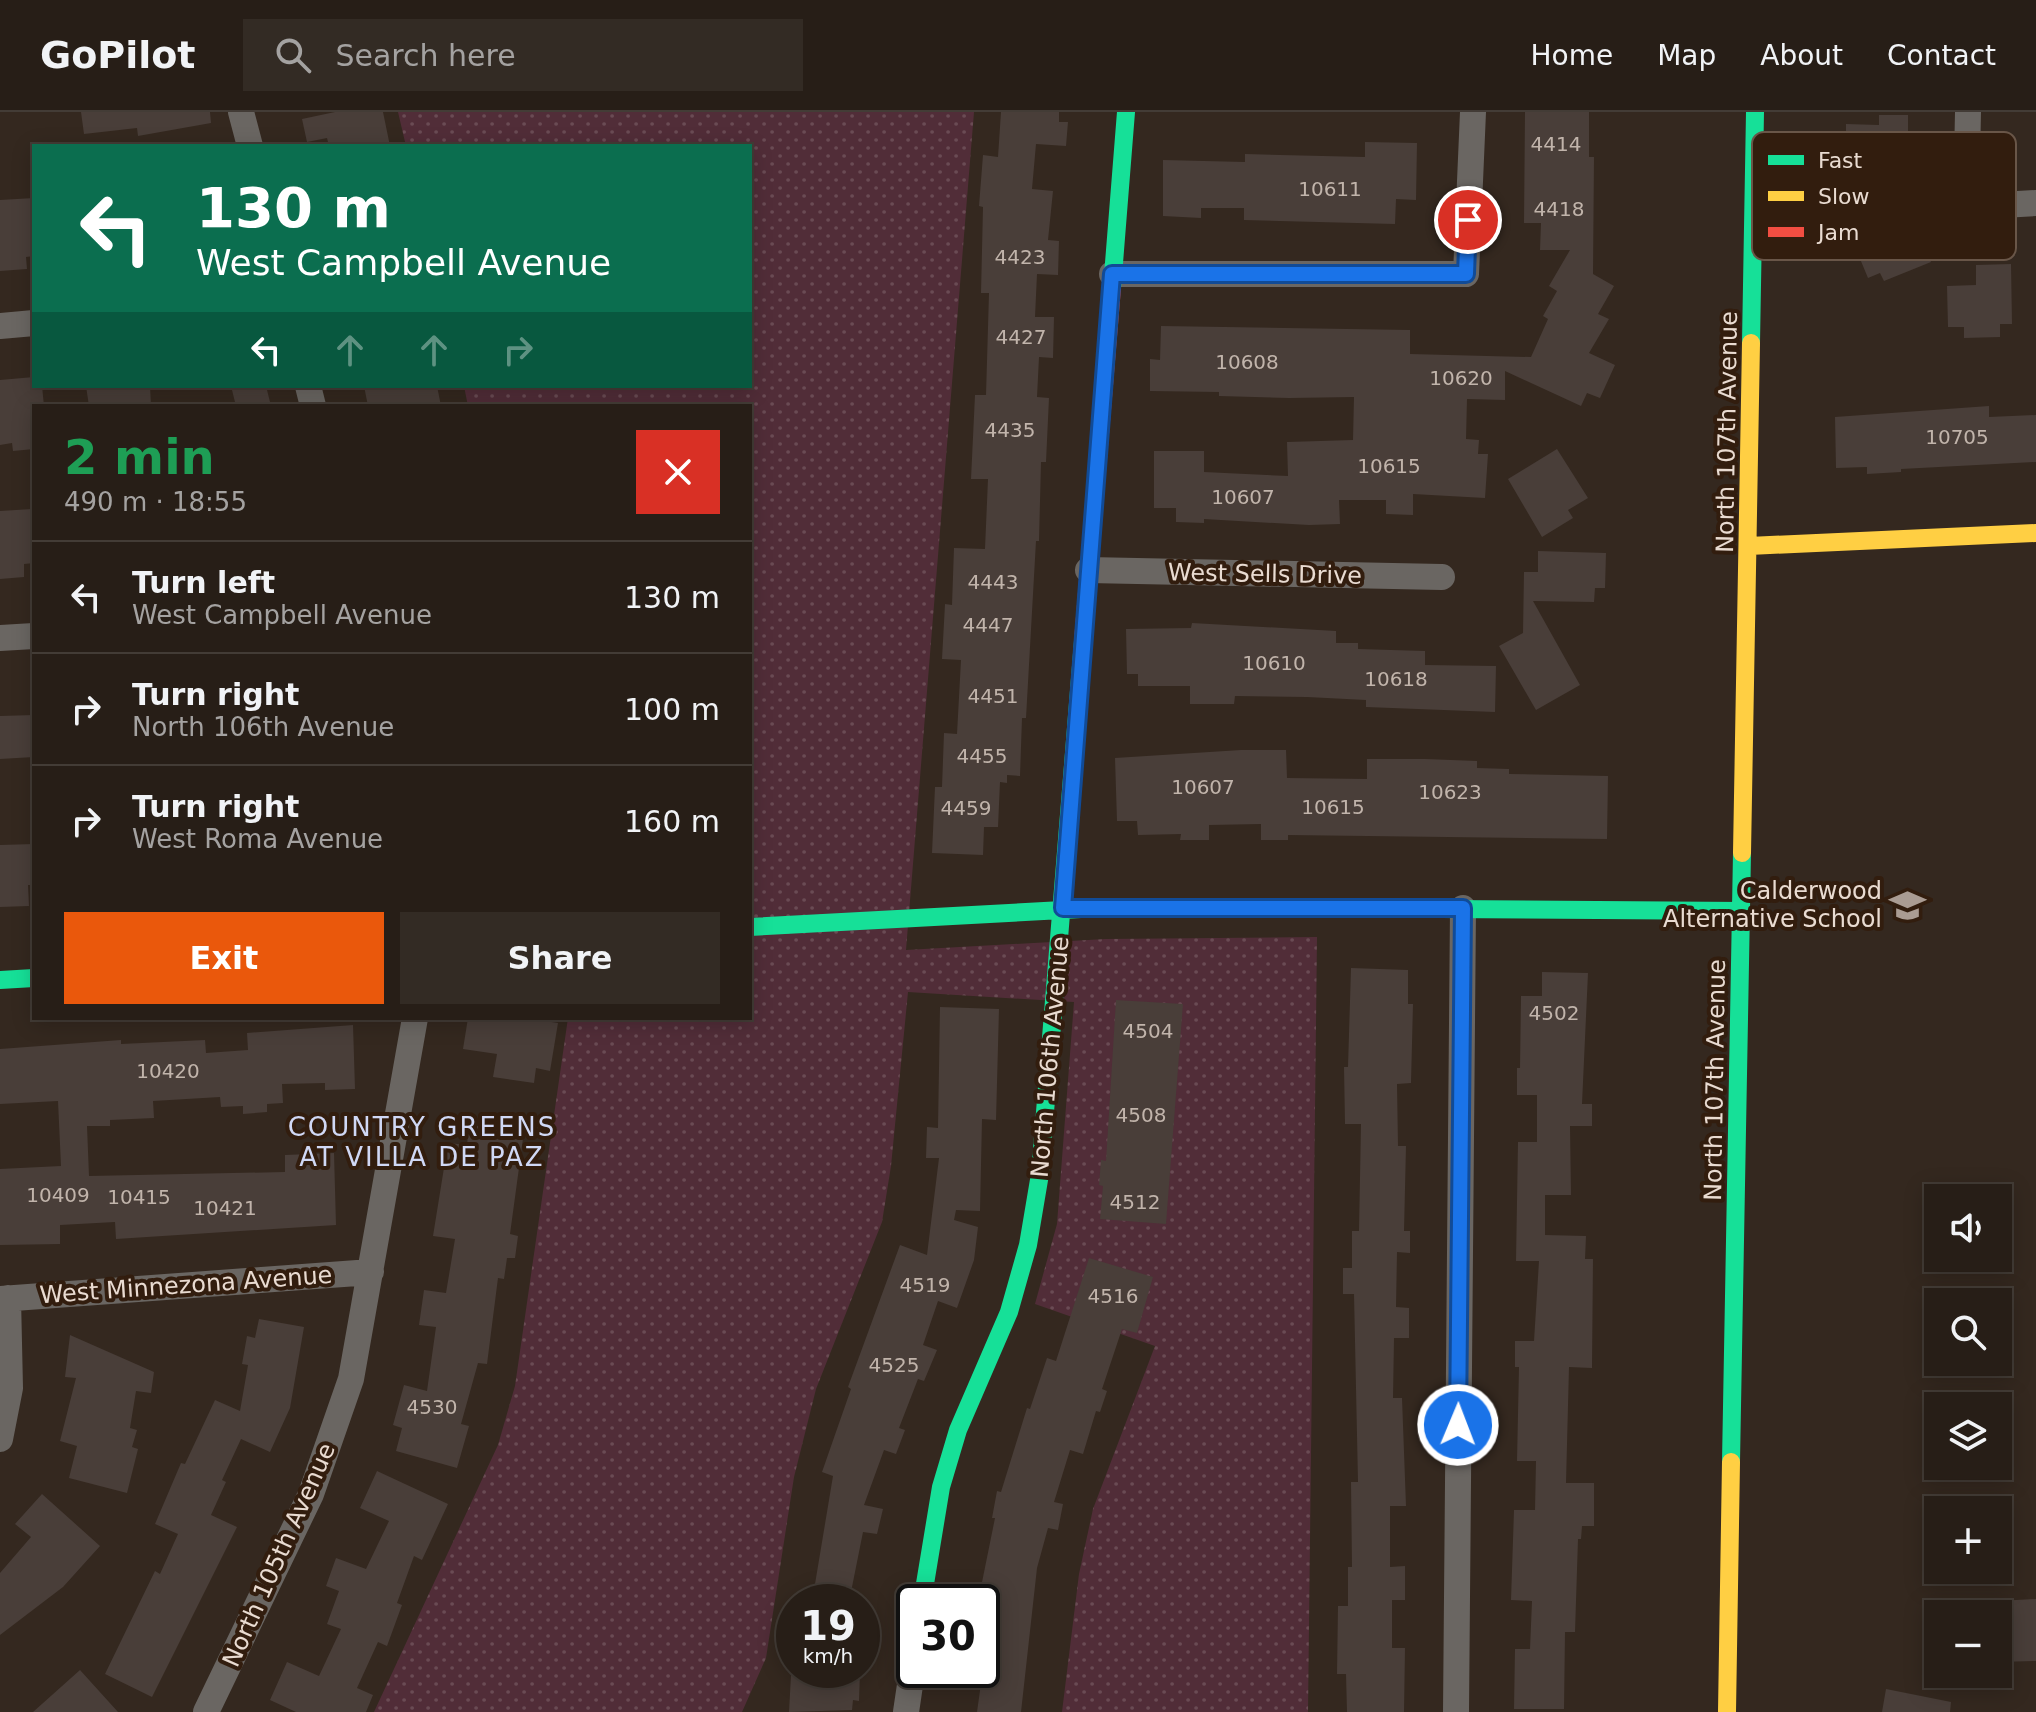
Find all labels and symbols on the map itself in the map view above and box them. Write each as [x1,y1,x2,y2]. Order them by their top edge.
house number: 4414 [1531,132,1581,156]
legend [1752,132,2016,260]
text: Fast [1818,148,1863,173]
house number: 10611 [1298,177,1362,201]
text: Slow [1818,184,1870,209]
pin [1434,186,1502,254]
house number: 4418 [1534,197,1584,221]
text: Jam [1816,220,1859,245]
house number: 4423 [995,245,1045,269]
street label: North 107th Avenue [1711,311,1743,553]
house number: 4427 [996,325,1046,349]
house number: 10608 [1215,350,1279,374]
house number: 10620 [1429,366,1493,390]
house number: 4435 [985,418,1035,442]
house number: 10705 [1925,425,1989,449]
house number: 10615 [1357,454,1421,478]
house number: 10607 [1211,485,1275,509]
street label: West Sells Drive [1168,558,1362,590]
house number: 4443 [968,570,1018,594]
house number: 4447 [963,613,1013,637]
house number: 10610 [1242,651,1306,675]
house number: 10618 [1364,667,1428,691]
house number: 4451 [968,684,1018,708]
house number: 4455 [957,744,1007,768]
house number: 10607 [1171,775,1235,799]
house number: 10623 [1418,780,1482,804]
house number: 10615 [1301,795,1365,819]
house number: 4459 [941,796,991,820]
place label: Calderwood Alternative School [1663,877,1882,933]
school or university icon: Calderwood Alternative School [1889,886,1927,924]
street label: North 106th Avenue [1026,935,1074,1179]
street label: North 107th Avenue [1699,959,1731,1201]
house number: 4502 [1529,1001,1579,1025]
house number: 4504 [1123,1019,1173,1043]
house number: 10420 [136,1059,200,1083]
house number: 4508 [1116,1103,1166,1127]
district label: COUNTRY GREENS AT VILLA DE PAZ [288,1112,556,1172]
house number: 10409 [26,1183,90,1207]
house number: 10415 [107,1185,171,1209]
house number: 4512 [1110,1190,1160,1214]
house number: 10421 [193,1196,257,1220]
street label: West Minnezona Avenue [39,1261,333,1309]
house number: 4519 [900,1273,950,1297]
house number: 4516 [1088,1284,1138,1308]
house number: 4525 [869,1353,919,1377]
position arrow [1416,1383,1500,1467]
house number: 4530 [407,1395,457,1419]
street label: North 105th Avenue [217,1439,341,1671]
speed limit sign: 30 [896,1584,1000,1688]

